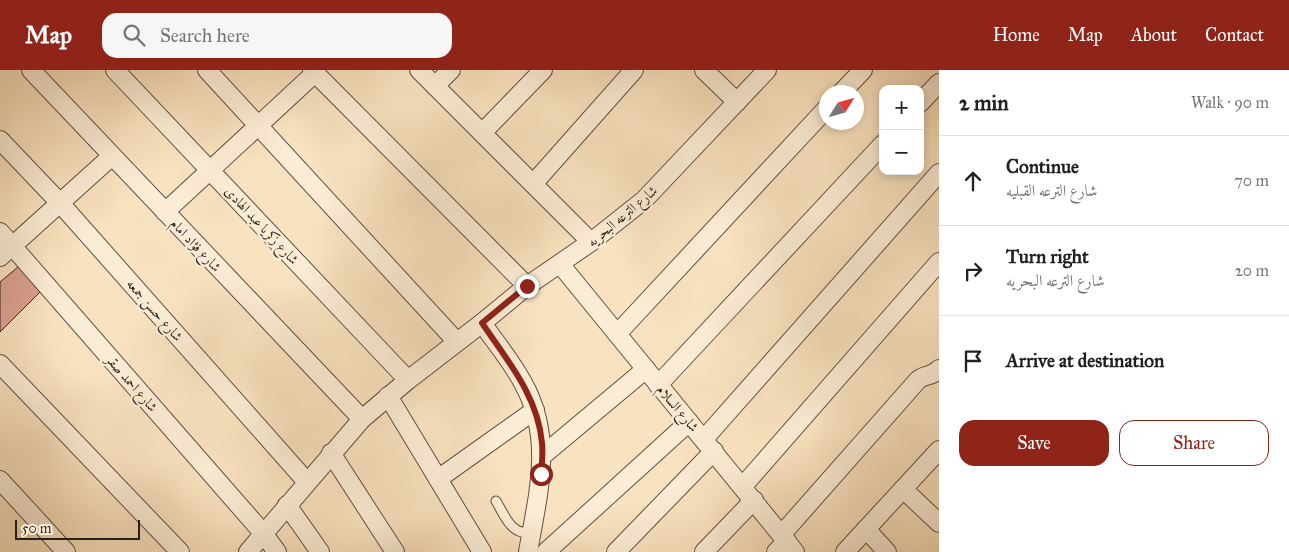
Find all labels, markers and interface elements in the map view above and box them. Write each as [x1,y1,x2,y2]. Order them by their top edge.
search box [102,13,452,58]
text: Map [25,20,72,50]
icon: search [120,21,148,49]
text: Search here [160,24,250,47]
text: Home [993,24,1040,46]
text: Map [1068,24,1103,46]
text: About [1131,24,1177,46]
text: Contact [1205,24,1264,46]
north arrow [819,85,864,130]
map controls [879,85,924,175]
button: + [879,85,924,130]
text: 2 min [959,90,1009,116]
text: Walk · 90 m [1191,93,1269,112]
button: − [879,130,924,175]
text: Continue [1006,155,1079,178]
icon: ahead [959,167,987,195]
text: 70 m [1234,171,1269,190]
text: شارع الترعه القبليه [1006,181,1097,200]
street label: شارع الترعه البحريه [584,182,663,253]
street label: شارع زكريا عبد الهادى [219,183,302,270]
street label: شارع فؤاد امام [164,215,225,278]
text: Turn right [1006,245,1089,268]
icon: right [959,257,987,285]
text: 20 m [1235,261,1269,280]
text: شارع الترعه البحريه [1006,271,1105,290]
route end [516,275,539,298]
street label: شارع حسن جمعه [121,276,186,347]
icon: arrive [959,347,987,375]
text: Arrive at destination [1006,349,1164,372]
street label: شارع احمد صقر [99,350,161,417]
street label: شارع السلام [650,381,702,438]
button: Save [959,420,1109,466]
button: Share [1119,420,1269,466]
route start [530,463,553,486]
scale bar [15,517,140,540]
text: 50 m [22,520,51,537]

